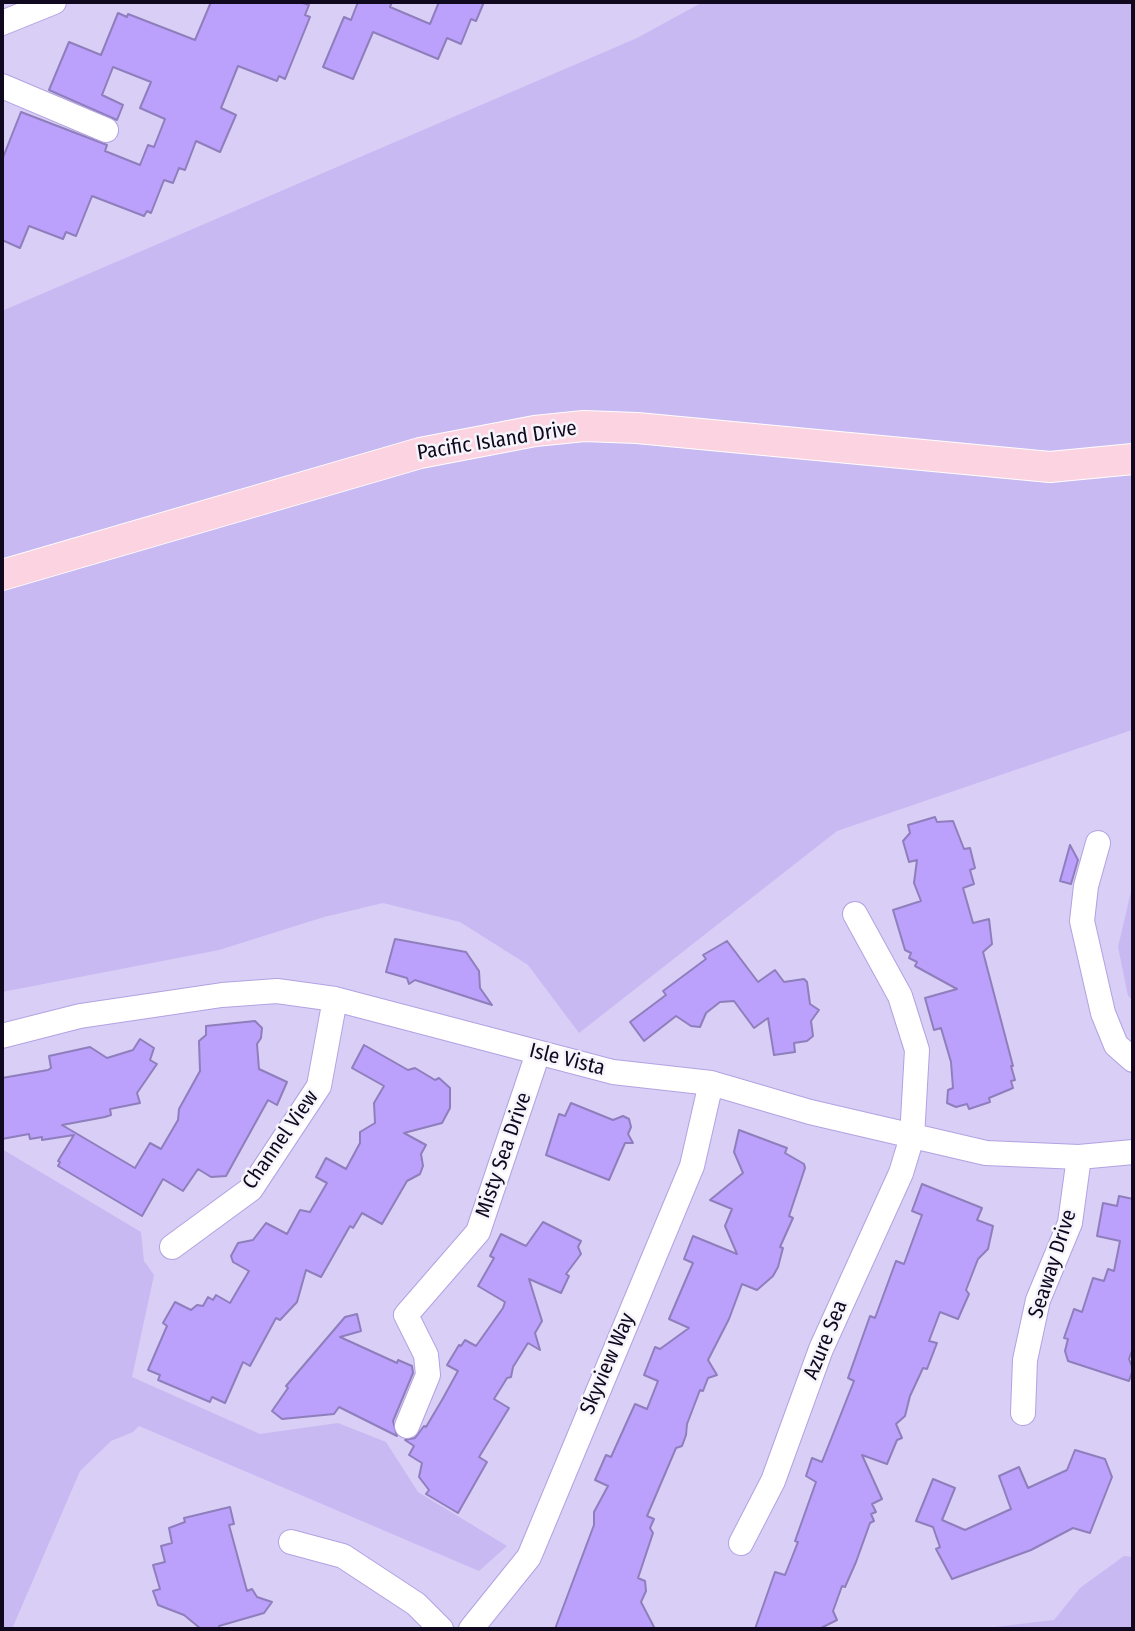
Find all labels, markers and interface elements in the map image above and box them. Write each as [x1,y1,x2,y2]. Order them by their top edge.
street label: Pacific Island Drive [415,416,579,466]
street label: Isle Vista [527,1038,607,1082]
street label: Channel View [238,1086,324,1194]
street label: Misty Sea Drive [471,1089,537,1221]
street label: Seaway Drive [1024,1206,1082,1322]
street label: Azure Sea [799,1297,853,1383]
street label: Skyview Way [575,1310,641,1418]

